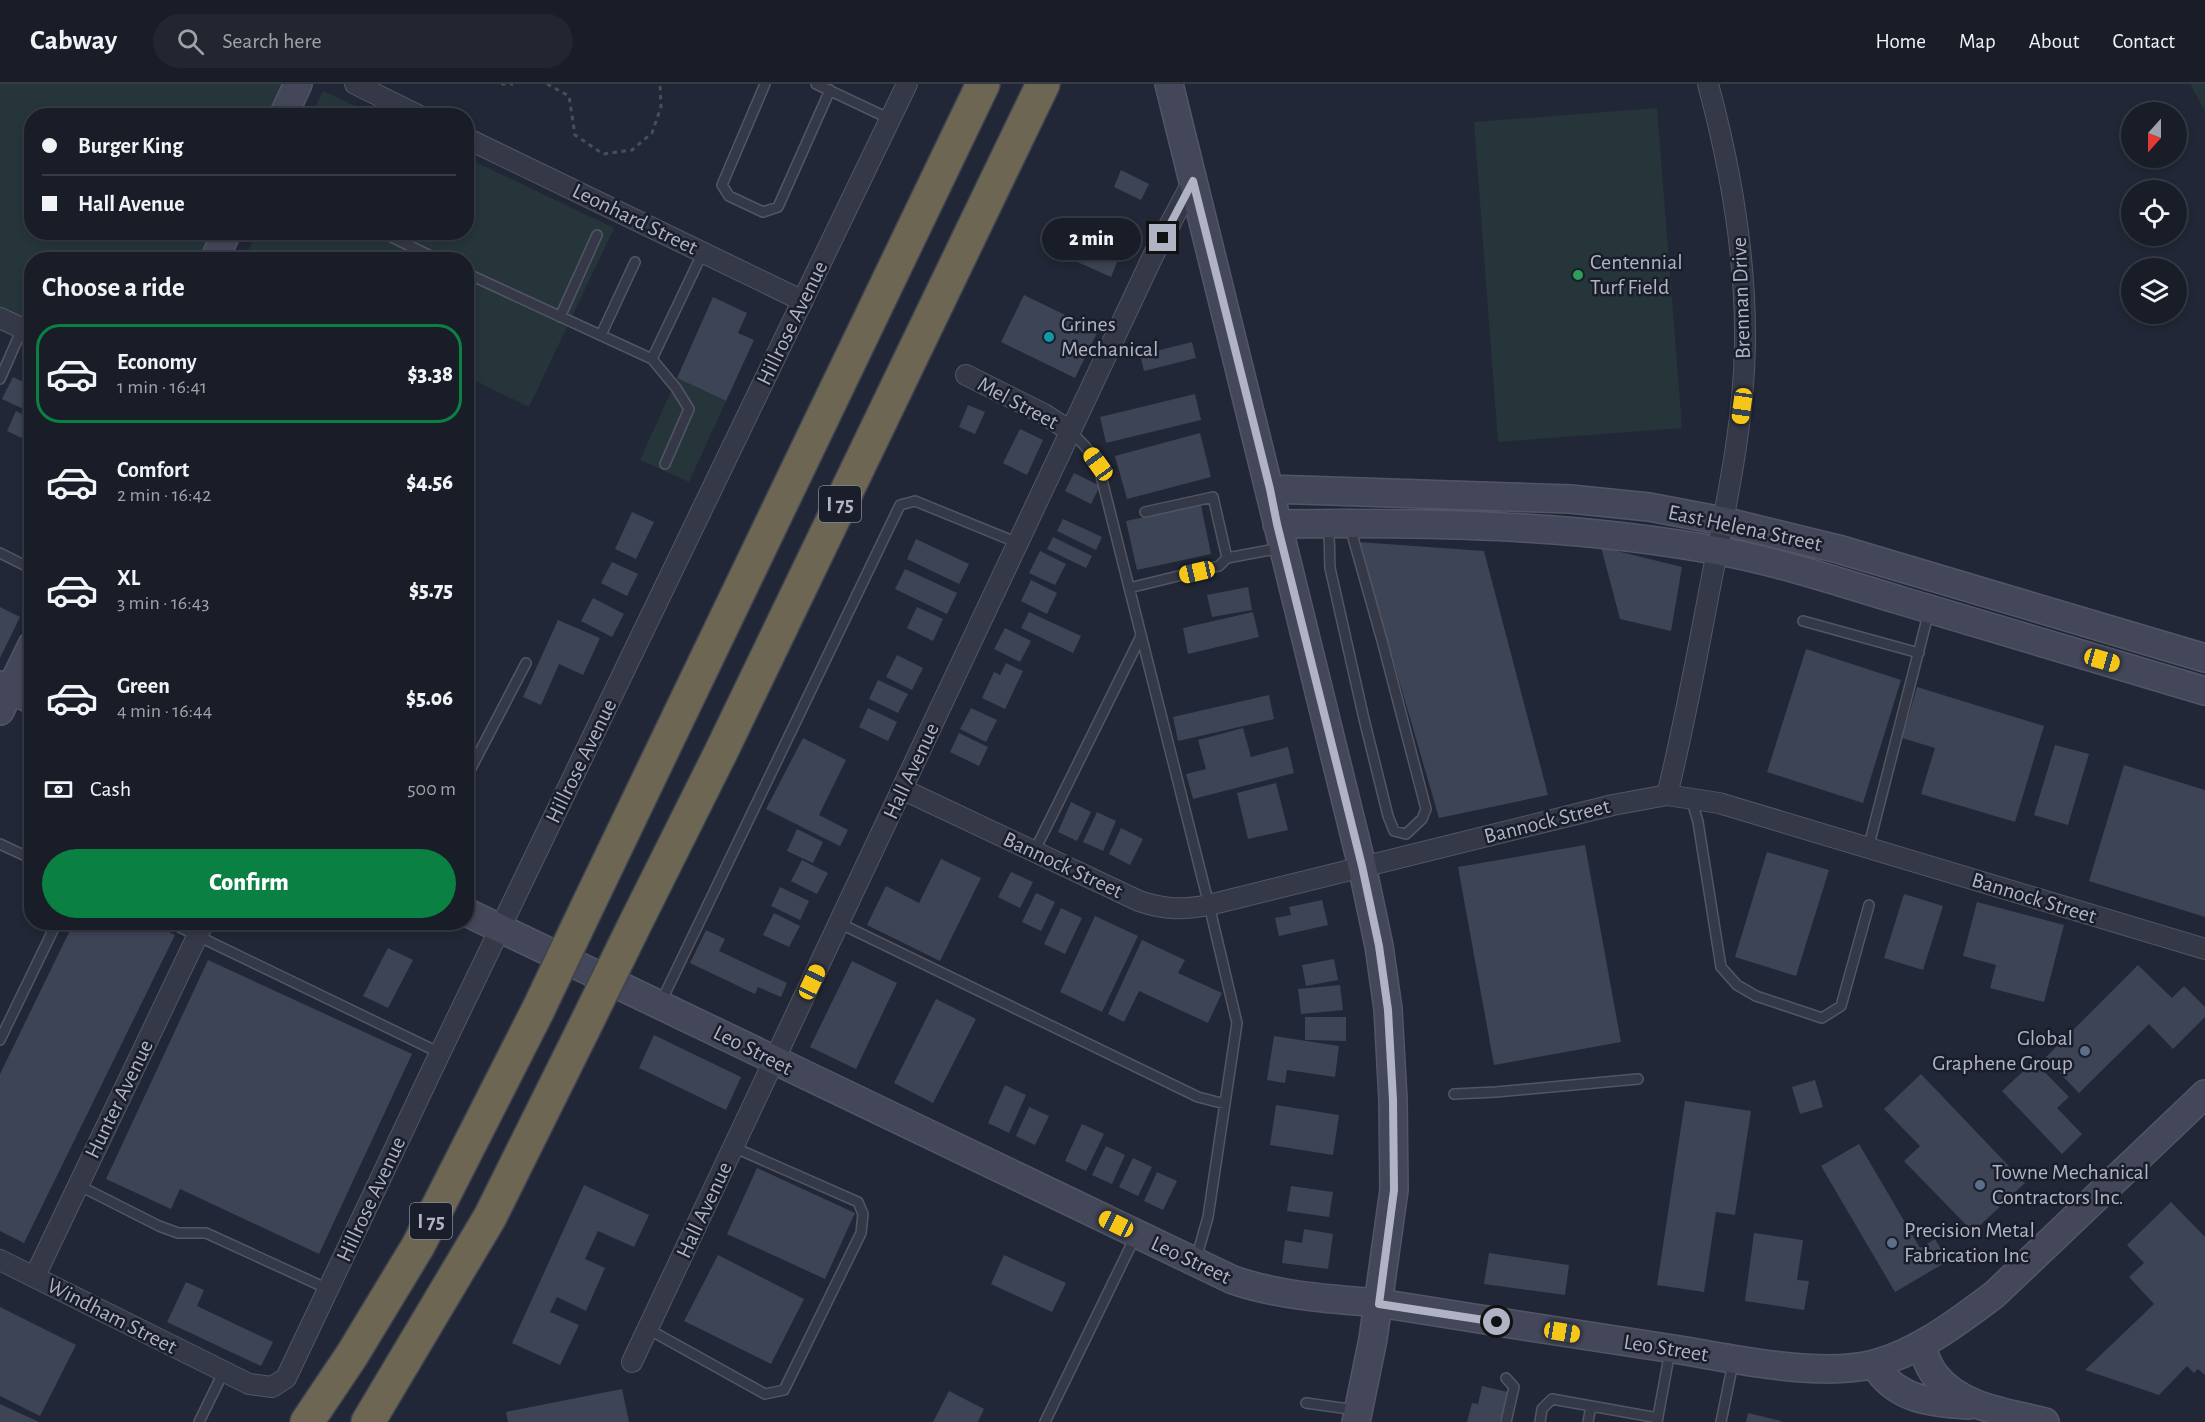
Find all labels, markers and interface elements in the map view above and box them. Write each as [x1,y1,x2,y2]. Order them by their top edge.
search box [153,14,573,68]
icon: search [174,25,207,58]
text: Cabway [30,27,117,55]
text: Search here [222,30,322,52]
text: Home [1875,31,1926,52]
text: Map [1959,31,1996,52]
text: About [2029,31,2079,52]
text: Contact [2112,31,2175,52]
north arrow [2121,102,2187,168]
map controls [2121,102,2187,324]
text: Burger King [78,135,183,157]
street label: Leonhard Street [569,179,701,259]
button: locate [2121,180,2187,246]
text: Hall Avenue [78,193,185,215]
callout: 2 min [1043,217,1142,259]
route end [1149,224,1176,251]
text: 2 min [1069,229,1114,249]
street label: Brennan Drive [1728,237,1754,359]
place label: Centennial Turf Field [1590,251,1683,298]
street label: Hillrose Avenue [752,257,832,389]
button: layers [2121,258,2187,324]
marker: Centennial Turf Field [1571,268,1585,282]
text: Choose a ride [42,274,185,301]
place label: Grines Mechanical [1061,313,1158,360]
marker: Grines Mechanical [1042,330,1056,344]
icon: car [45,347,99,401]
text: Economy [117,351,197,373]
text: $3.38 [408,363,453,385]
street label: Mel Street [974,373,1062,433]
text: 1 min · 16:41 [117,377,207,397]
car [1731,387,1753,425]
car [1080,444,1116,484]
icon: car [45,455,99,509]
text: Comfort [117,459,189,481]
text: $4.56 [406,471,453,493]
text: 2 min · 16:42 [117,485,211,505]
road number: I 75 [819,486,861,522]
street label: East Helena Street [1666,501,1824,555]
car [1177,559,1217,585]
icon: car [45,563,99,617]
text: XL [117,567,140,589]
text: $5.75 [409,579,453,601]
text: 3 min · 16:43 [117,593,210,613]
car [2082,646,2122,674]
icon: car [45,671,99,725]
text: Green [117,675,170,697]
text: $5.06 [406,687,453,709]
street label: Hillrose Avenue [541,695,621,827]
text: 4 min · 16:44 [117,701,212,721]
street label: Hall Avenue [879,719,943,823]
icon: cash [42,773,75,806]
text: Cash [90,778,131,800]
text: 500 m [407,779,456,799]
street label: Bannock Street [1482,795,1612,847]
street label: Bannock Street [1000,828,1126,902]
button: Confirm [42,849,456,918]
street label: Bannock Street [1969,869,2099,927]
car [796,962,828,1002]
street label: Leo Street [710,1021,796,1079]
place label: Global Graphene Group [1932,1027,2073,1074]
street label: Hunter Avenue [81,1036,157,1162]
marker: Global Graphene Group [2078,1044,2092,1058]
street label: Hillrose Avenue [332,1133,410,1265]
street label: Hall Avenue [672,1158,736,1262]
place label: Towne Mechanical Contractors Inc. [1992,1161,2149,1208]
marker: Towne Mechanical Contractors Inc. [1973,1178,1987,1192]
road number: I 75 [410,1203,452,1239]
car [1096,1208,1136,1240]
place label: Precision Metal Fabrication Inc [1904,1219,2035,1266]
street label: Leo Street [1148,1232,1234,1288]
marker: Precision Metal Fabrication Inc [1885,1236,1899,1250]
street label: Windham Street [44,1274,180,1358]
route start [1483,1308,1510,1335]
car [1543,1320,1581,1344]
street label: Leo Street [1622,1330,1710,1366]

